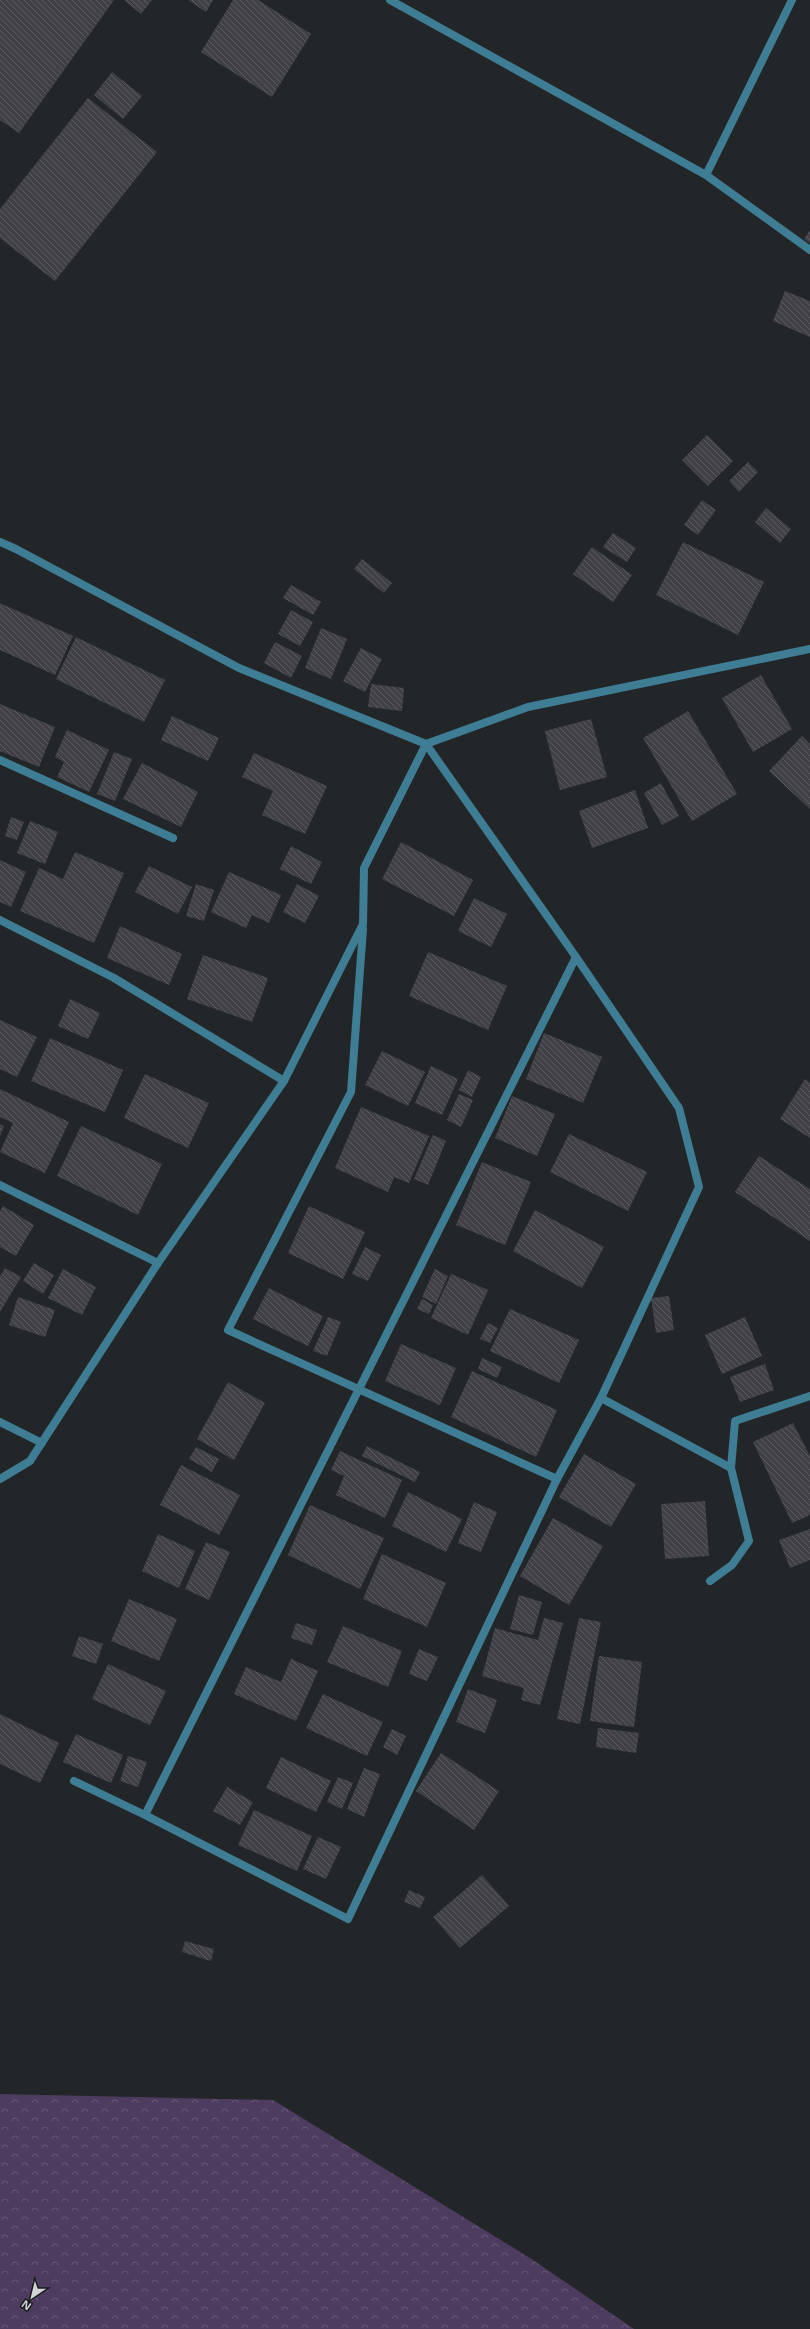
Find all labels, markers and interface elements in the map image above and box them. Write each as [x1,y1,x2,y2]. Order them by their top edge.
north arrow [12,2277,52,2317]
text: N [18,2297,34,2314]

